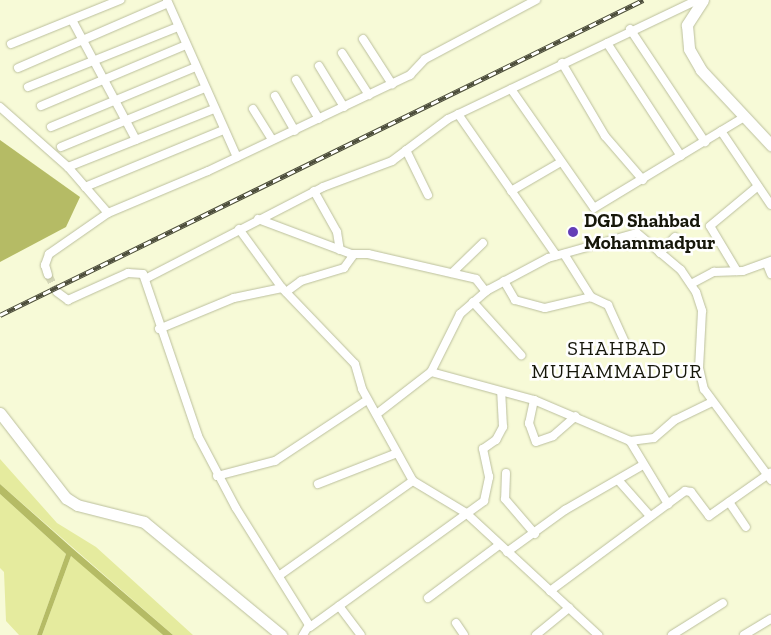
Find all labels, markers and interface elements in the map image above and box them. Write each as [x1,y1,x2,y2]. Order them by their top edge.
place label: DGD Shahbad Mohammadpur [584,210,715,254]
marker: DGD Shahbad Mohammadpur [566,225,580,239]
district label: SHAHBAD MUHAMMADPUR [530,337,704,384]

